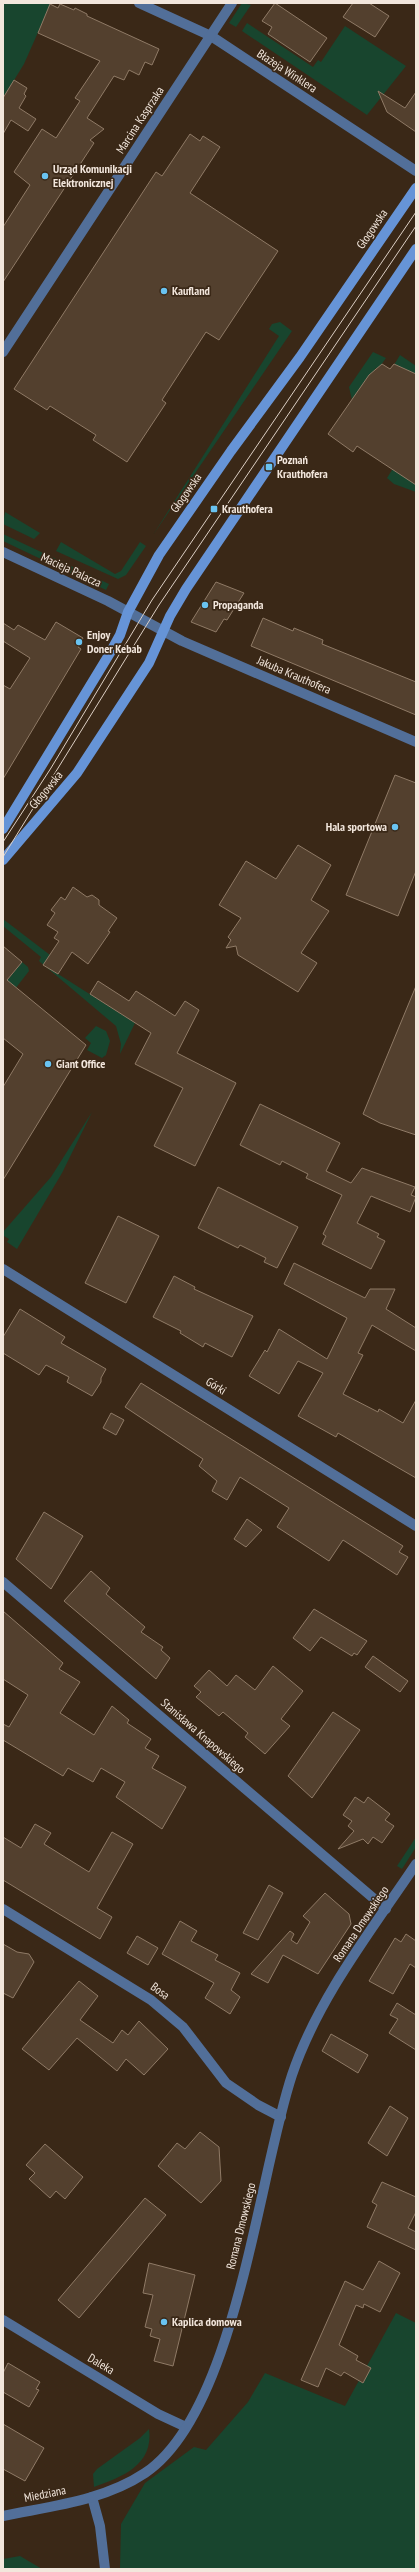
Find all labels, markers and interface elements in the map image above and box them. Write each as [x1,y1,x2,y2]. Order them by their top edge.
street label: Błażeja Winklera [254,46,320,96]
street label: Marcina Kasprzaka [112,83,167,156]
place label: Urząd Komunikacji Elektronicznej [53,161,132,190]
marker: Urząd Komunikacji Elektronicznej [40,171,50,181]
street label: Głogowska [353,206,390,251]
place label: Kaufland [172,283,210,298]
marker: Kaufland [159,286,169,296]
place label: Poznań Krauthofera [277,452,328,481]
marker: Poznań Krauthofera [264,462,274,472]
street label: Głogowska [167,470,205,515]
place label: Krauthofera [222,501,273,516]
marker: Krauthofera [209,504,219,514]
street label: Macieja Palacza [39,549,104,590]
place label: Propaganda [213,597,264,612]
marker: Propaganda [200,600,210,610]
place label: Enjoy Doner Kebab [87,627,142,656]
marker: Enjoy Doner Kebab [74,637,84,647]
street label: Jakuba Krauthofera [254,652,334,697]
street label: Głogowska [25,768,66,812]
place label: Hala sportowa [326,819,387,834]
marker: Hala sportowa [390,822,400,832]
place label: Giant Office [56,1056,105,1071]
marker: Giant Office [43,1059,53,1069]
street label: Górki [203,1373,229,1398]
street label: Stanisława Knapowskiego [158,1695,249,1776]
street label: Romana Dmowskiego [330,1883,392,1965]
street label: Bosa [148,1979,173,2003]
street label: Romana Dmowskiego [223,2181,258,2271]
place label: Kaplica domowa [172,2314,242,2329]
marker: Kaplica domowa [159,2317,169,2327]
street label: Daleka [85,2350,117,2377]
street label: Miedziana [23,2482,67,2505]

